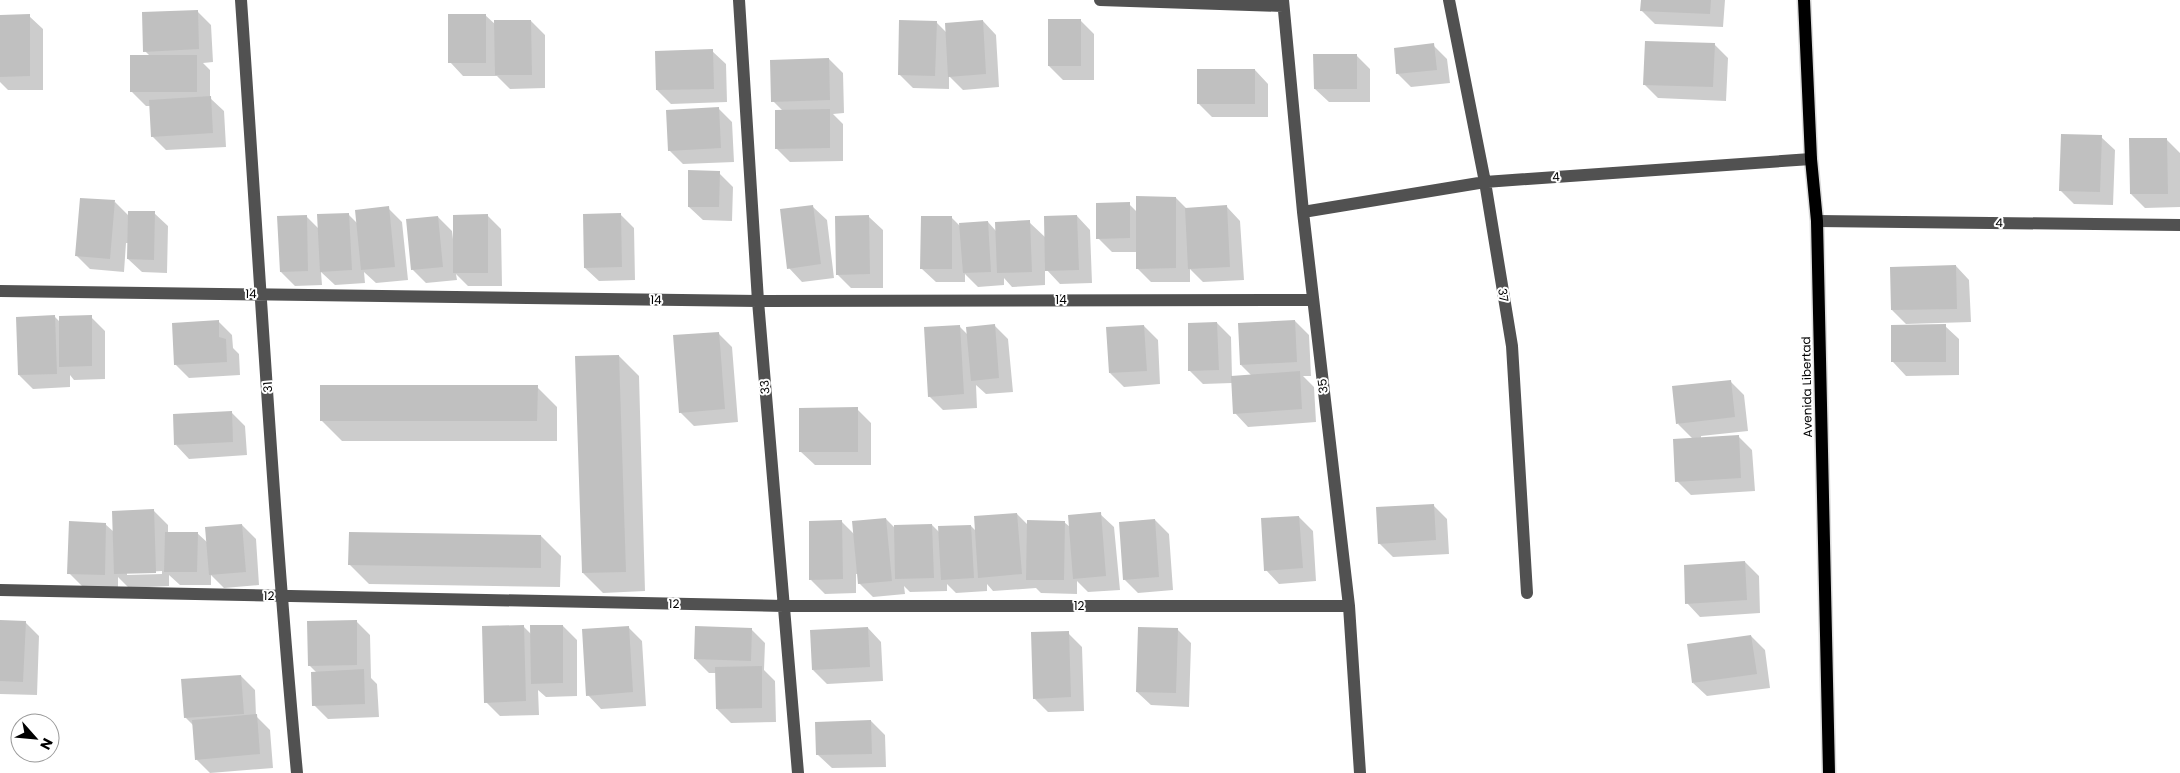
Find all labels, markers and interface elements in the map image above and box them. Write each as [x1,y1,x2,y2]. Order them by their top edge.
street label: 4 [1552,168,1561,185]
street label: 4 [1995,214,2003,231]
street label: 14 [245,285,257,302]
street label: 37 [1494,287,1513,303]
street label: 14 [650,291,662,308]
street label: 14 [1055,291,1067,308]
street label: Avenida Libertad [1797,336,1816,438]
street label: 35 [1313,378,1332,394]
street label: 33 [755,379,774,395]
street label: 31 [259,381,276,393]
street label: 12 [263,587,275,604]
street label: 12 [668,595,680,612]
street label: 12 [1074,597,1084,614]
north arrow [10,713,60,763]
text: N [35,735,58,753]

